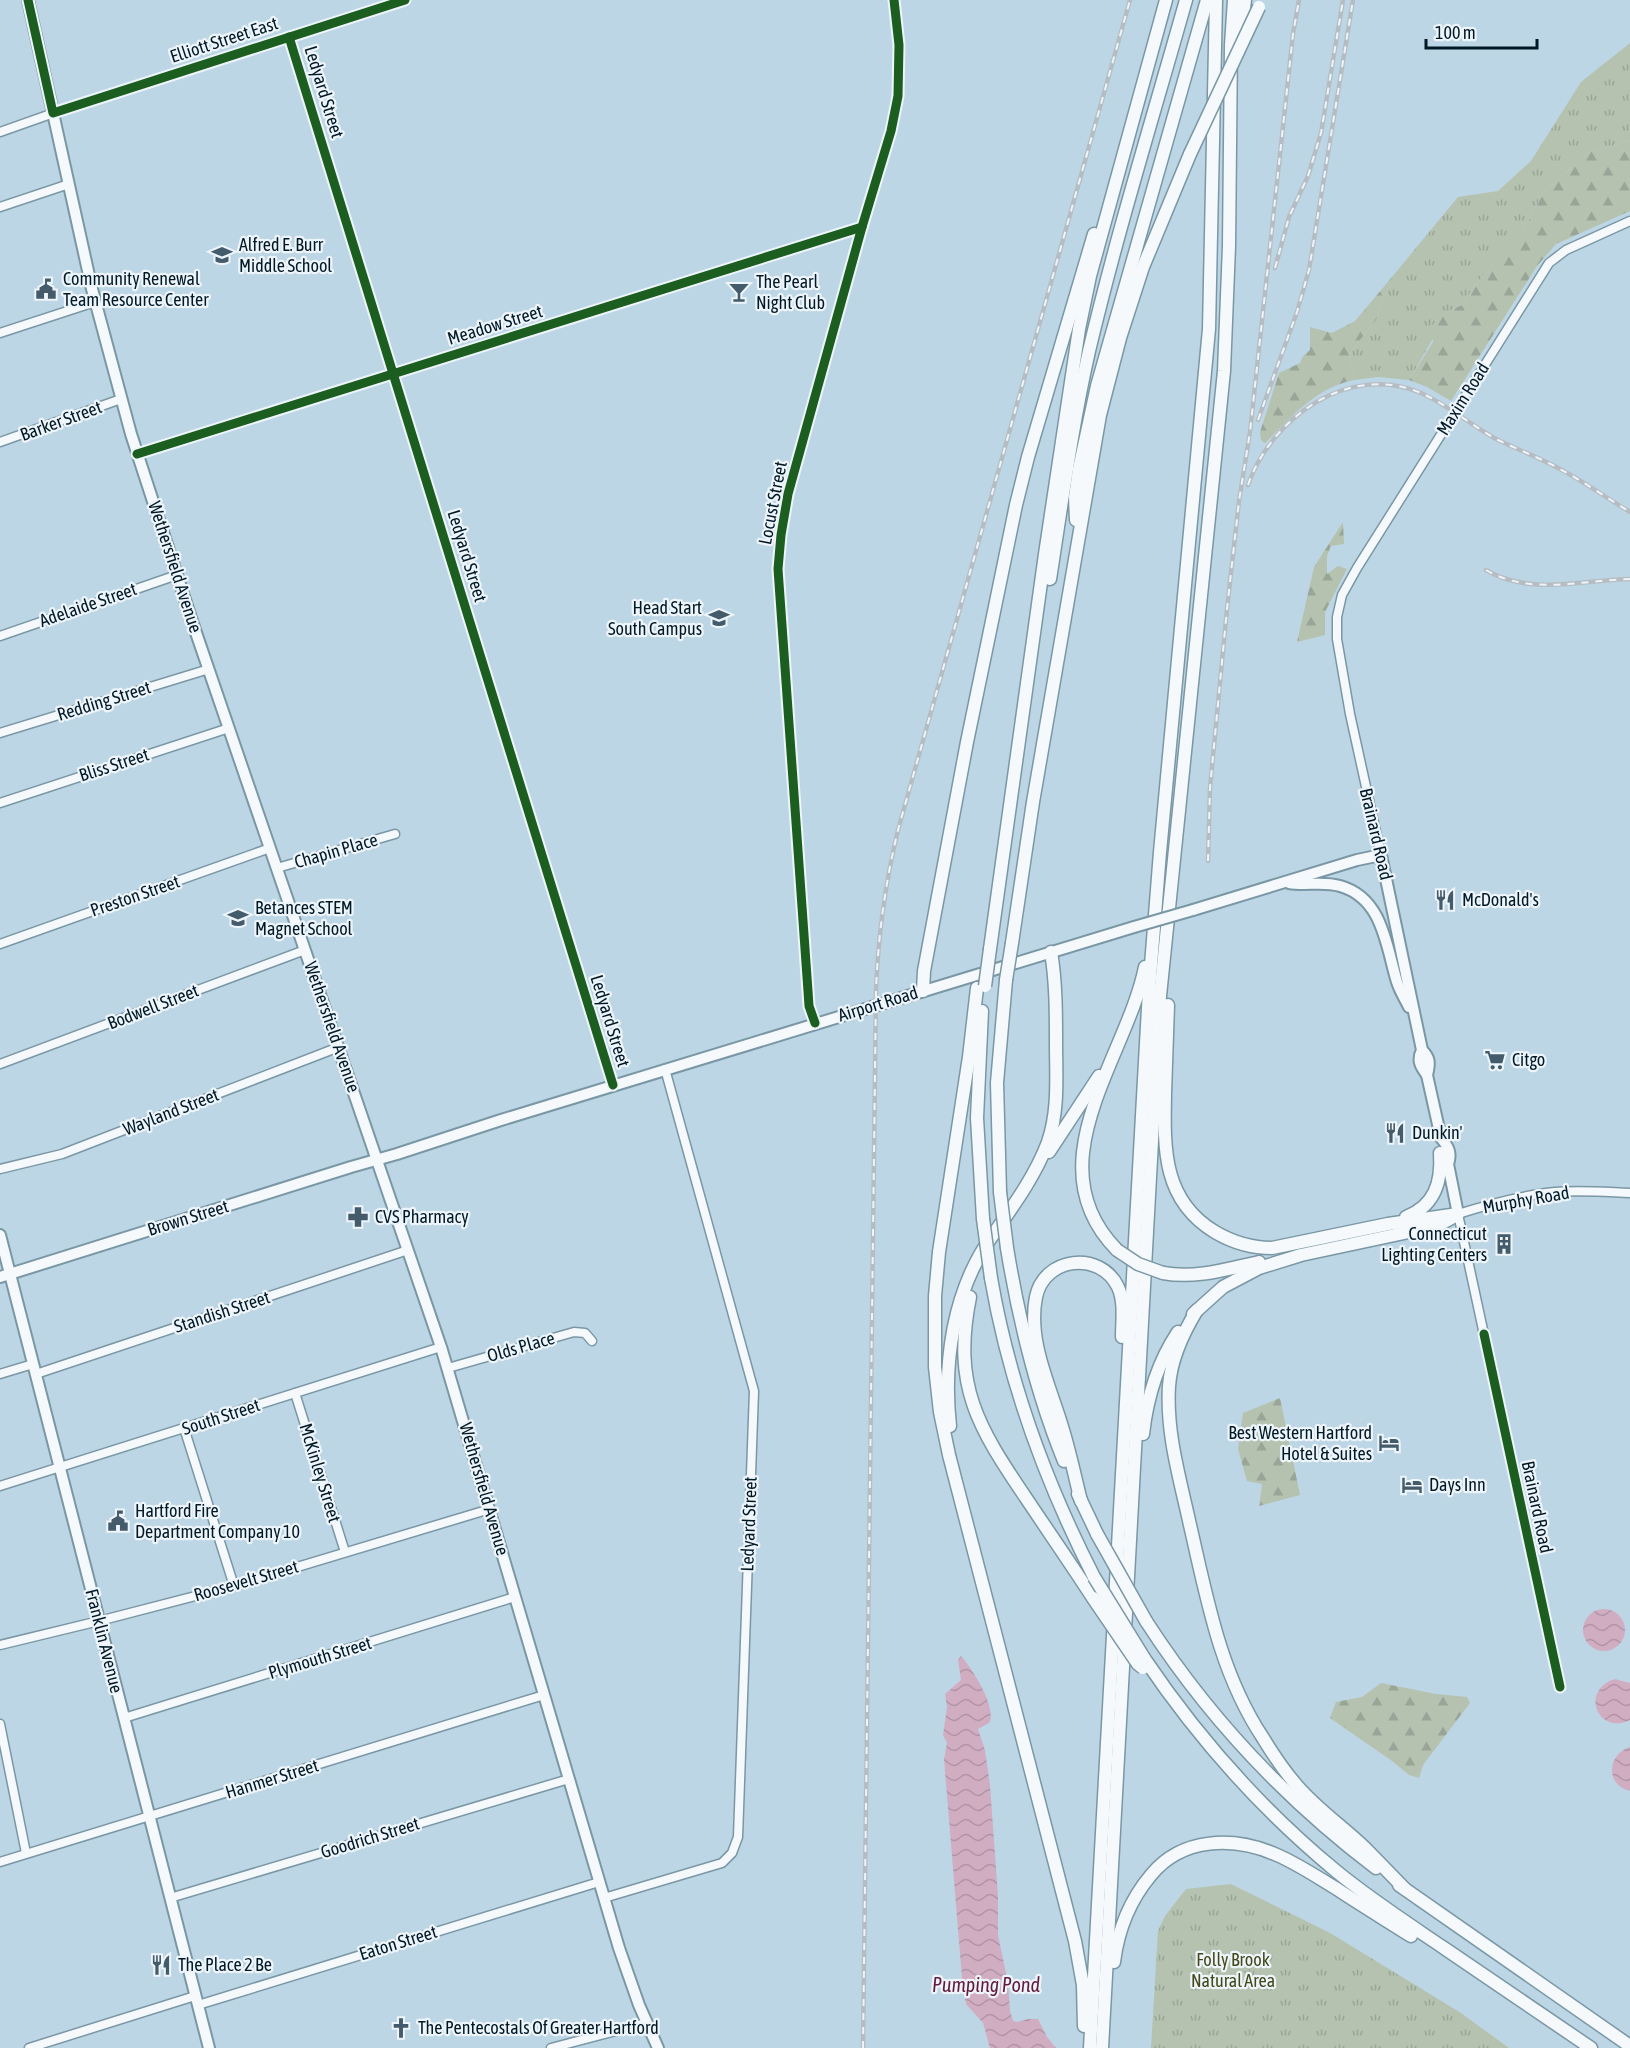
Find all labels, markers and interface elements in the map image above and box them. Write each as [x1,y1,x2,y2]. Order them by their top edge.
street label: Elliott Street East [167,12,280,67]
scale bar [1426,12,1537,50]
text: 100 m [1435,22,1476,43]
street label: Ledyard Street [301,43,348,140]
place label: Alfred E. Burr Middle School [239,234,332,276]
school or university icon: Alfred E. Burr Middle School [210,243,234,267]
place label: Community Renewal Team Resource Center [63,268,209,310]
place label: The Pearl Night Club [756,271,825,313]
public building icon: Community Renewal Team Resource Center [34,277,58,301]
bar icon: The Pearl Night Club [727,280,751,304]
street label: Meadow Street [445,300,545,349]
street label: Maxim Road [1432,359,1493,439]
street label: Barker Street [17,396,104,445]
street label: Locust Street [754,460,791,546]
street label: Wethersfield Avenue [144,498,207,635]
street label: Ledyard Street [444,507,491,604]
street label: Adelaide Street [36,578,139,631]
place label: Head Start South Campus [608,597,702,639]
school or university icon: Head Start South Campus [707,606,731,630]
street label: Redding Street [55,676,153,725]
street label: Bliss Street [76,743,151,786]
street label: Brainard Road [1356,786,1397,882]
street label: Chapin Place [292,829,380,872]
street label: Preston Street [88,870,182,921]
restaurant icon: McDonald's [1433,888,1457,912]
place label: McDonald's [1462,889,1539,910]
place label: Betances STEM Magnet School [255,897,353,939]
school or university icon: Betances STEM Magnet School [226,906,250,930]
street label: Wethersfield Avenue [300,959,365,1095]
street label: Ledyard Street [587,972,634,1069]
street label: Bodwell Street [104,980,201,1033]
street label: Airport Road [835,981,920,1026]
supermarket icon: Citgo [1483,1048,1507,1072]
place label: Citgo [1512,1049,1545,1070]
street label: Wayland Street [120,1084,222,1139]
restaurant icon: Dunkin' [1383,1121,1407,1145]
place label: Dunkin' [1412,1122,1462,1143]
street label: Murphy Road [1481,1182,1571,1217]
street label: Brown Street [145,1195,231,1240]
pharmacy icon: CVS Pharmacy [346,1205,370,1229]
place label: CVS Pharmacy [375,1206,469,1227]
place label: Connecticut Lighting Centers [1381,1223,1487,1265]
building icon: Connecticut Lighting Centers [1492,1232,1516,1256]
street label: Standish Street [171,1286,272,1337]
street label: Olds Place [485,1327,557,1366]
street label: South Street [179,1394,262,1439]
street label: Wethersfield Avenue [455,1420,513,1558]
street label: McKinley Street [295,1421,345,1525]
place label: Best Western Hartford Hotel & Suites [1228,1422,1372,1464]
hotel icon: Best Western Hartford Hotel & Suites [1377,1431,1401,1455]
street label: Brainard Road [1517,1459,1558,1555]
hotel icon: Days Inn [1400,1473,1424,1497]
place label: Days Inn [1429,1474,1486,1495]
street label: Ledyard Street [736,1476,761,1572]
place label: Hartford Fire Department Company 10 [135,1500,300,1542]
public building icon: Hartford Fire Department Company 10 [106,1509,130,1533]
street label: Roosevelt Street [191,1556,300,1605]
street label: Franklin Avenue [81,1587,128,1695]
street label: Plymouth Street [266,1632,374,1683]
street label: Hanmer Street [223,1754,321,1803]
street label: Goodrich Street [318,1813,422,1862]
street label: Eaton Street [356,1921,439,1964]
park label: Folly Brook Natural Area [1191,1949,1275,1991]
restaurant icon: The Place 2 Be [149,1953,173,1977]
place label: The Place 2 Be [178,1954,272,1975]
water label: Pumping Pond [932,1973,1041,1996]
church icon: The Pentecostals Of Greater Hartford [389,2016,413,2040]
place label: The Pentecostals Of Greater Hartford [418,2017,659,2038]

